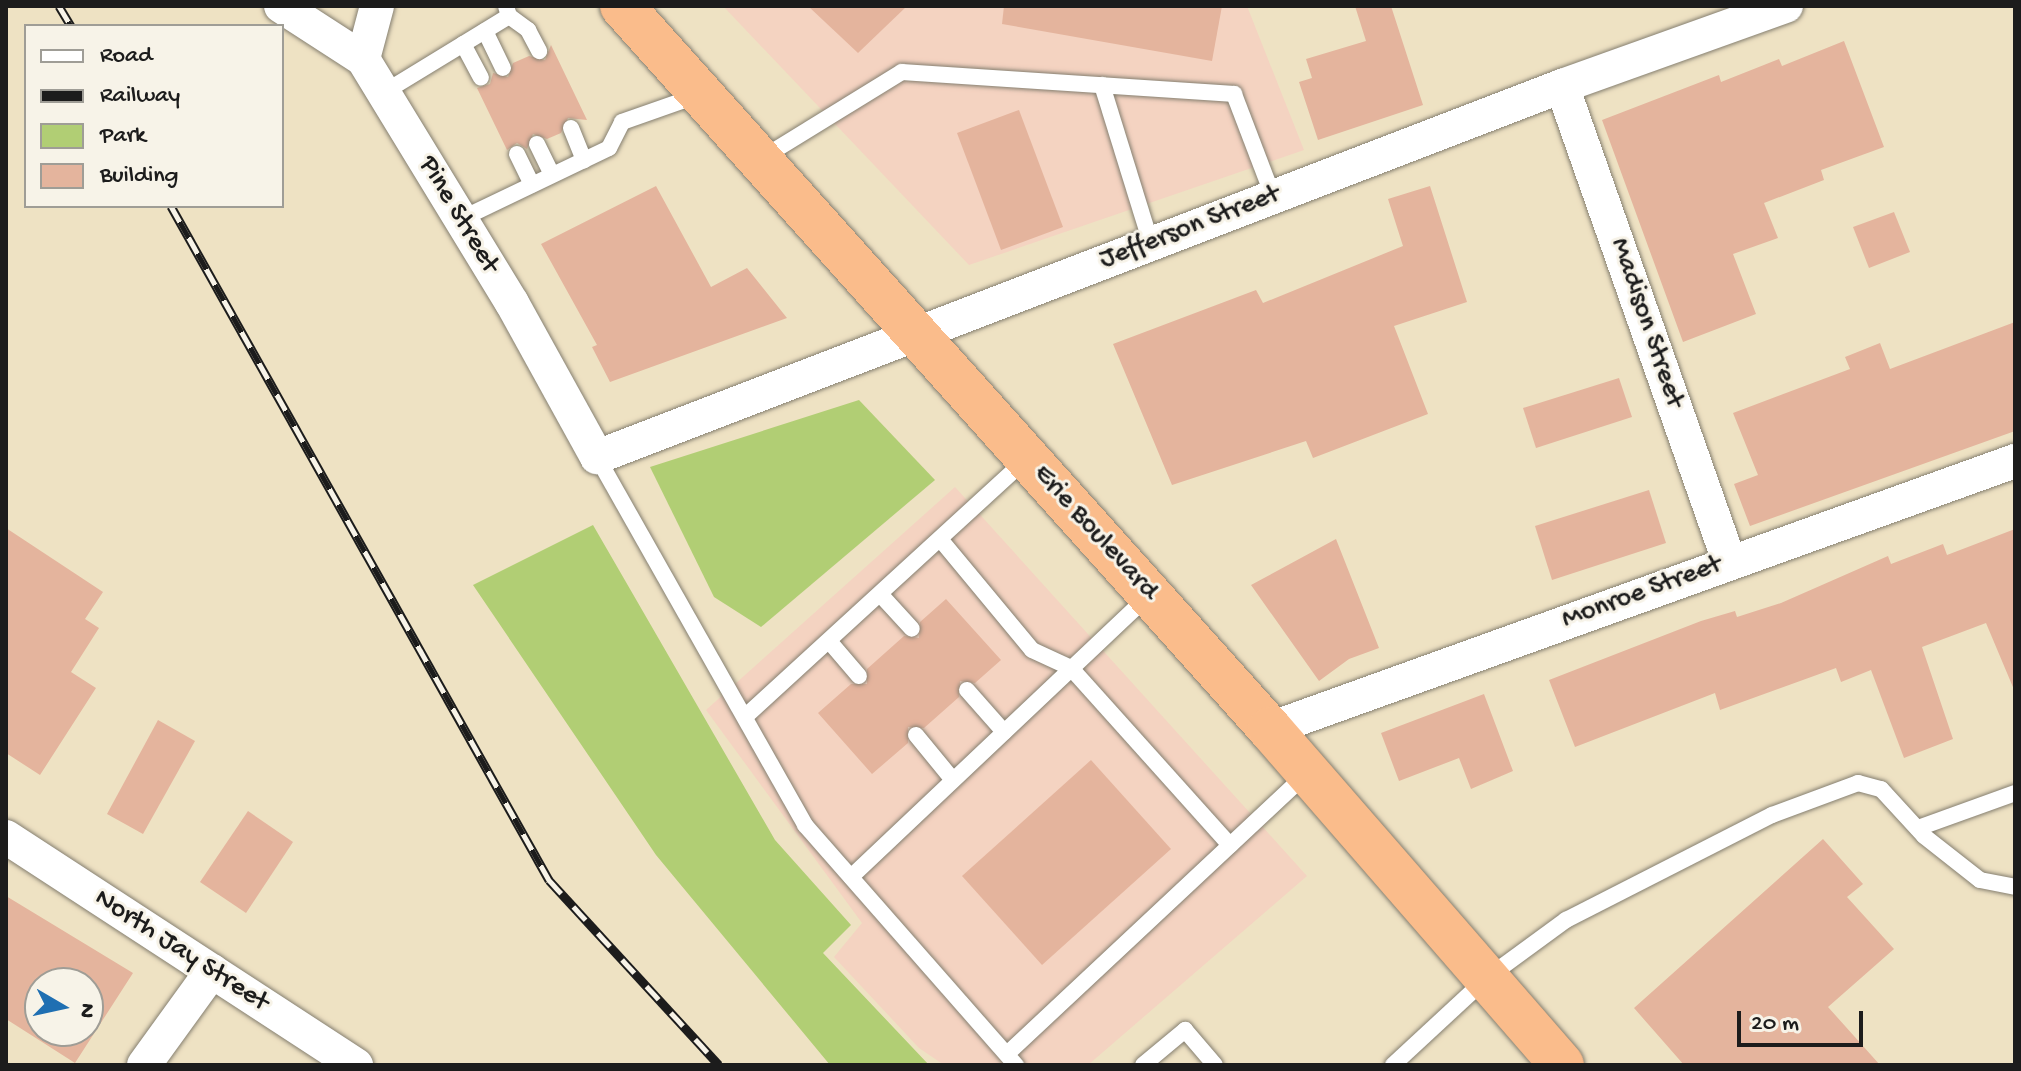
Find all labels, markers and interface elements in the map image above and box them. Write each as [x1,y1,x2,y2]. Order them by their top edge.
legend [24,24,284,208]
text: Road [100,42,152,71]
text: Railway [100,82,180,111]
text: Park [100,122,146,151]
street label: Pine Street [410,150,506,280]
text: Building [100,162,178,191]
street label: Jefferson Street [1095,178,1285,278]
street label: Madison Street [1601,234,1691,412]
street label: Erie Boulevard [1025,458,1165,608]
street label: Monroe Street [1558,549,1726,637]
street label: North Jay Street [87,882,275,1020]
north arrow [24,967,104,1047]
scale bar [1741,995,1867,1045]
text: 20 m [1751,1010,1799,1039]

